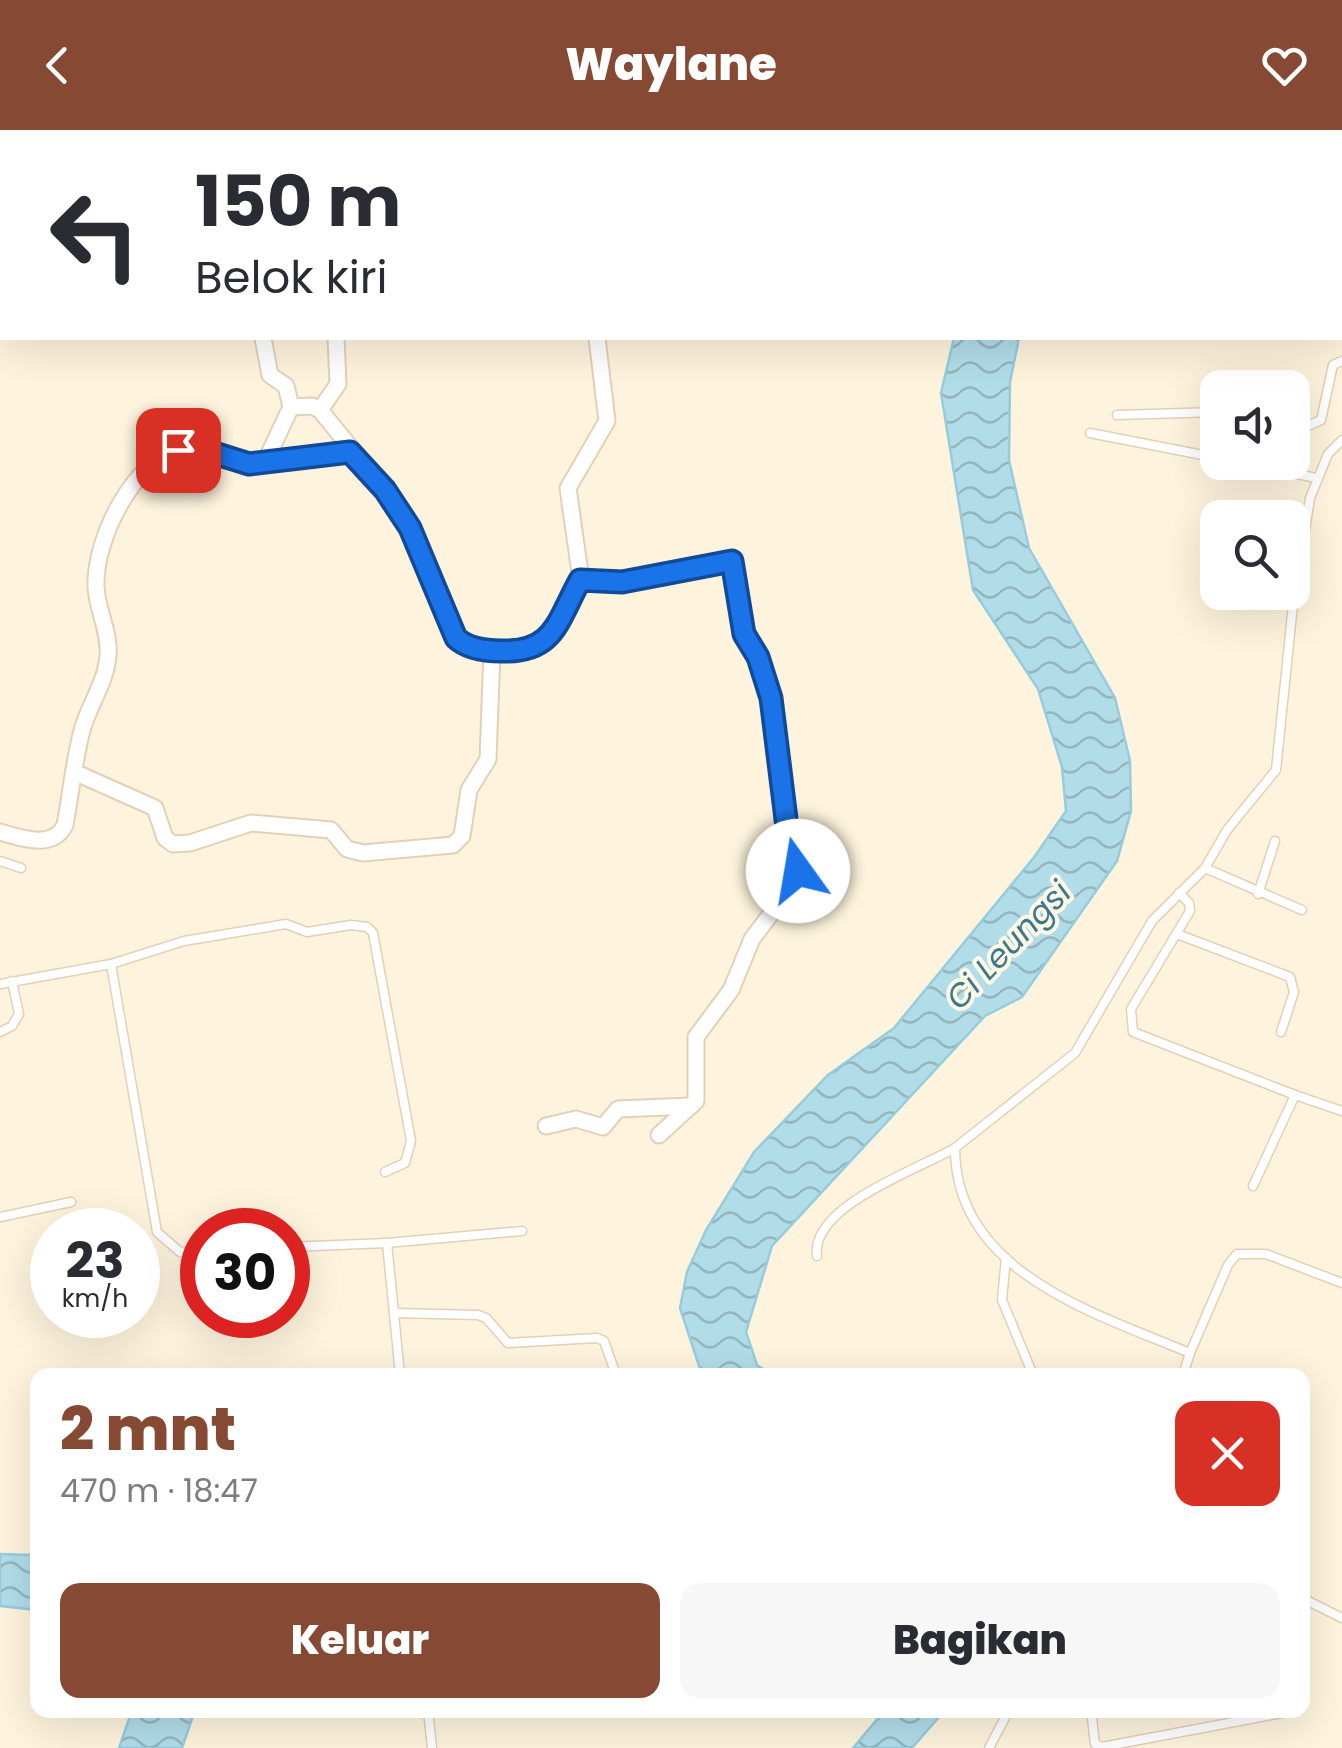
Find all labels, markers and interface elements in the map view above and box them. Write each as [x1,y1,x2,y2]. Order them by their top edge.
text: Waylane [565,33,777,96]
icon: back [30,38,85,93]
icon: heart [1257,38,1312,93]
text: 150 m [195,152,401,251]
icon: left [30,170,160,300]
text: Belok kiri [195,246,388,309]
map controls [1200,370,1310,610]
button: sound [1200,370,1310,480]
pin [136,408,221,493]
icon: arrive [151,423,206,478]
button: search [1200,500,1310,610]
position arrow [746,819,850,923]
water label: Ci Leungsi [935,870,1082,1019]
speed limit sign: 30 [180,1208,310,1338]
text: 23 [66,1225,124,1296]
text: km/h [62,1281,128,1316]
text: 2 mnt [60,1387,236,1471]
button: close [1175,1401,1280,1506]
text: 470 m · 18:47 [60,1468,258,1513]
button: Keluar [60,1583,660,1698]
button: Bagikan [680,1583,1280,1698]

